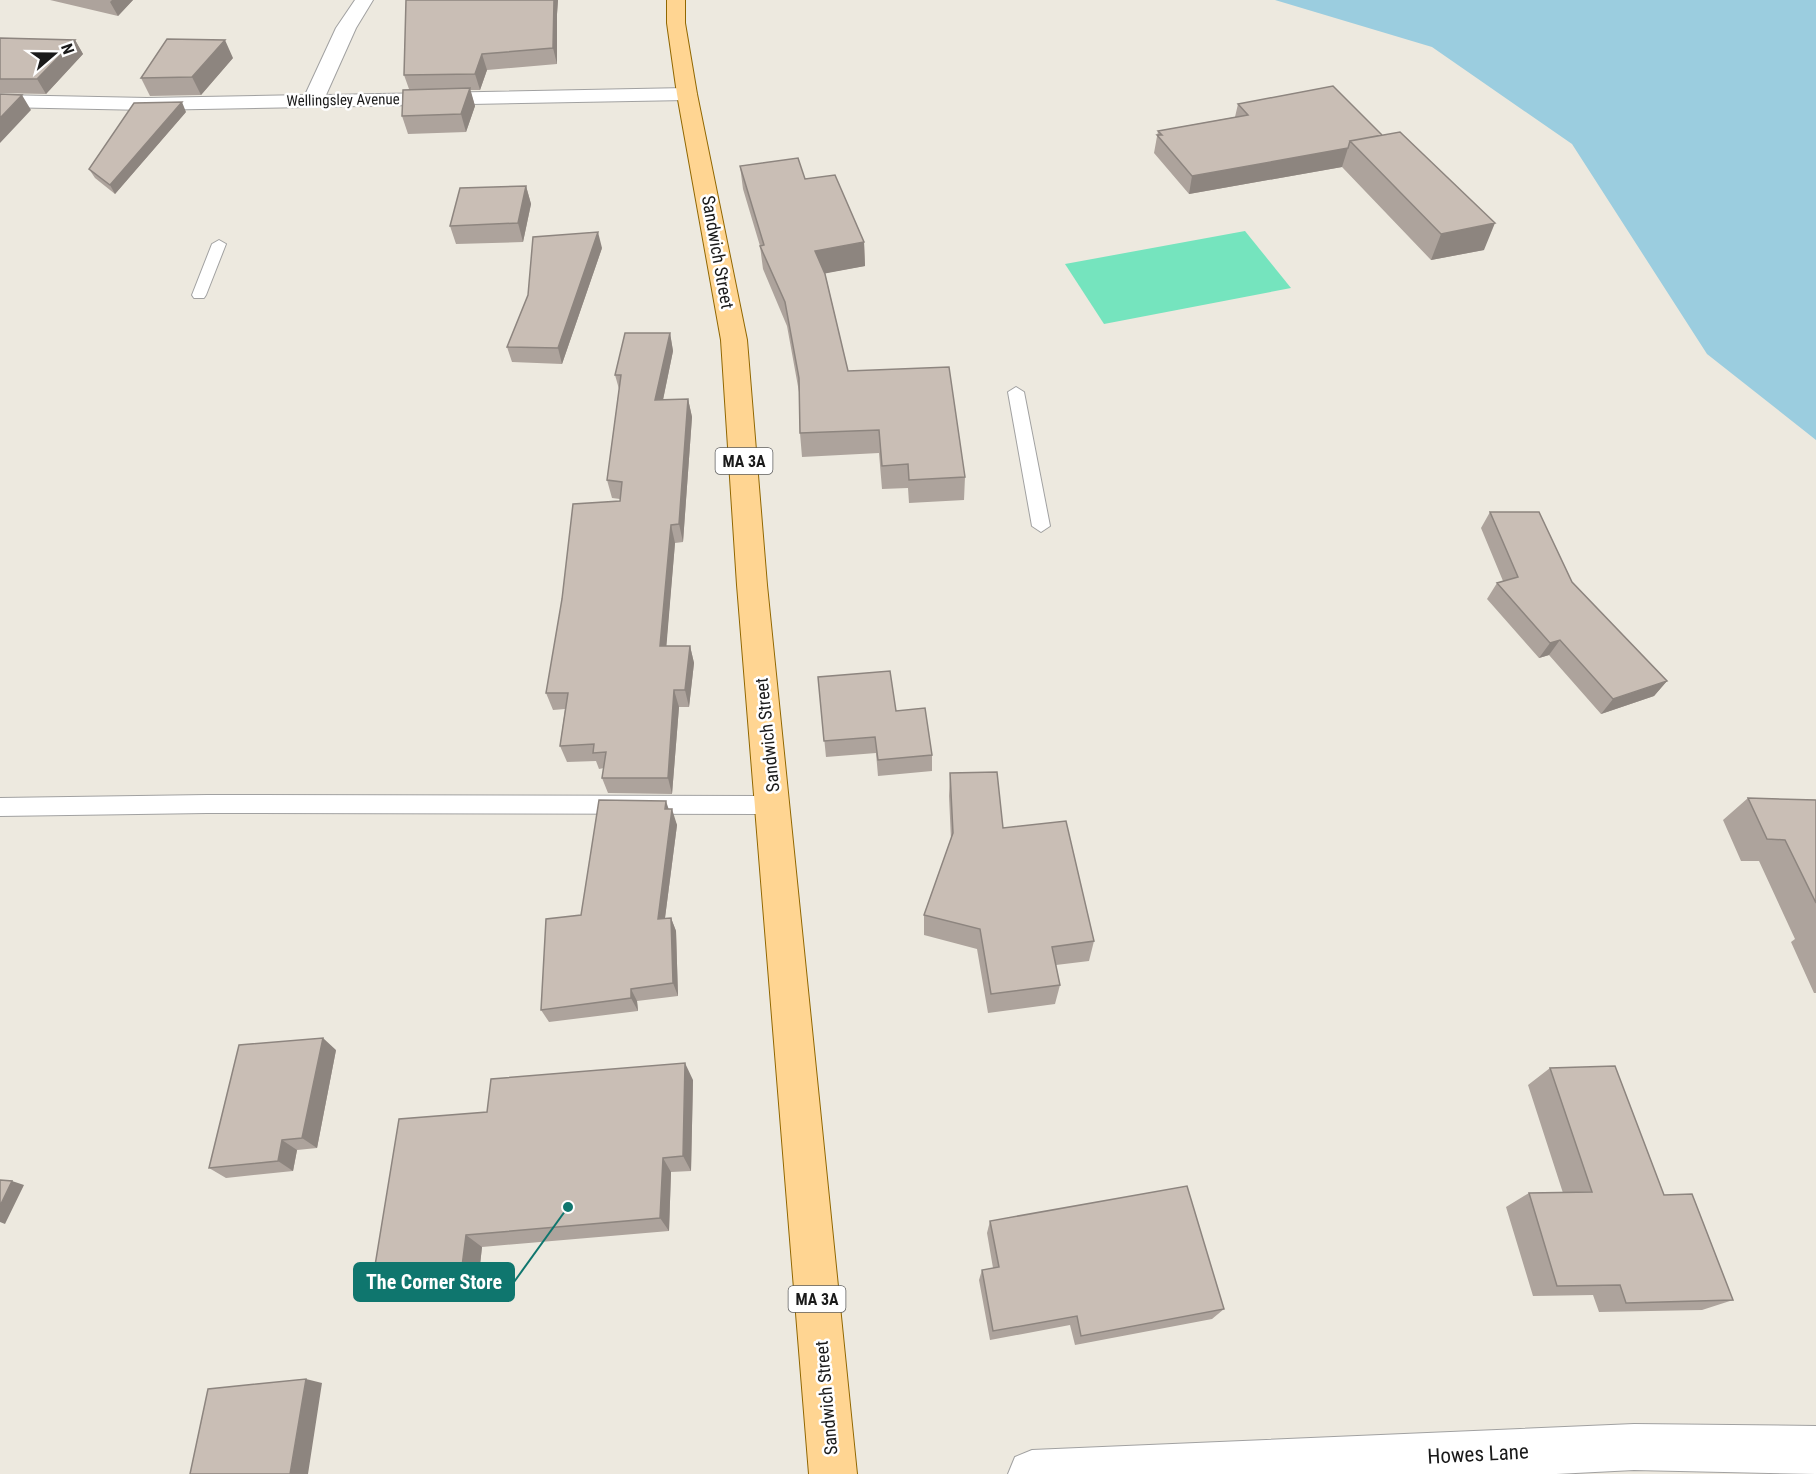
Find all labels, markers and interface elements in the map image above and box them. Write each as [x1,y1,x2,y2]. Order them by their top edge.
north arrow [24,24,84,84]
text: N [57,41,78,57]
street label: Wellingsley Avenue [286,90,400,110]
street label: Sandwich Street [698,194,738,310]
road number: MA 3A [716,448,772,474]
street label: Sandwich Street [751,677,783,793]
callout: The Corner Store [354,1263,514,1301]
text: The Corner Store [366,1270,502,1294]
road number: MA 3A [788,1286,846,1312]
street label: Sandwich Street [811,1340,841,1456]
street label: Howes Lane [1427,1439,1529,1469]

